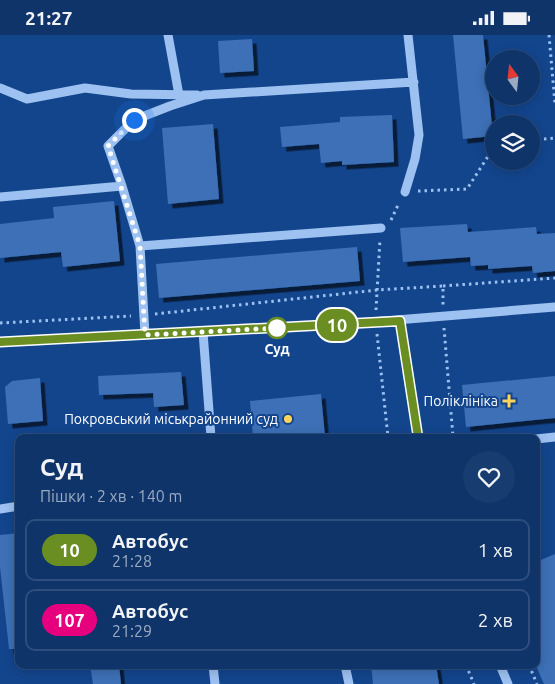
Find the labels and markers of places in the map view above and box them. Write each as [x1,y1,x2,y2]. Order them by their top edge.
marker: Суд [266,317,288,339]
place label: Суд [264,341,290,357]
place label: Поліклініка [423,393,498,409]
marker: Поліклініка [502,394,516,408]
place label: Покровський міськрайонний суд [64,411,278,427]
marker: Покровський міськрайонний суд [282,413,294,425]

